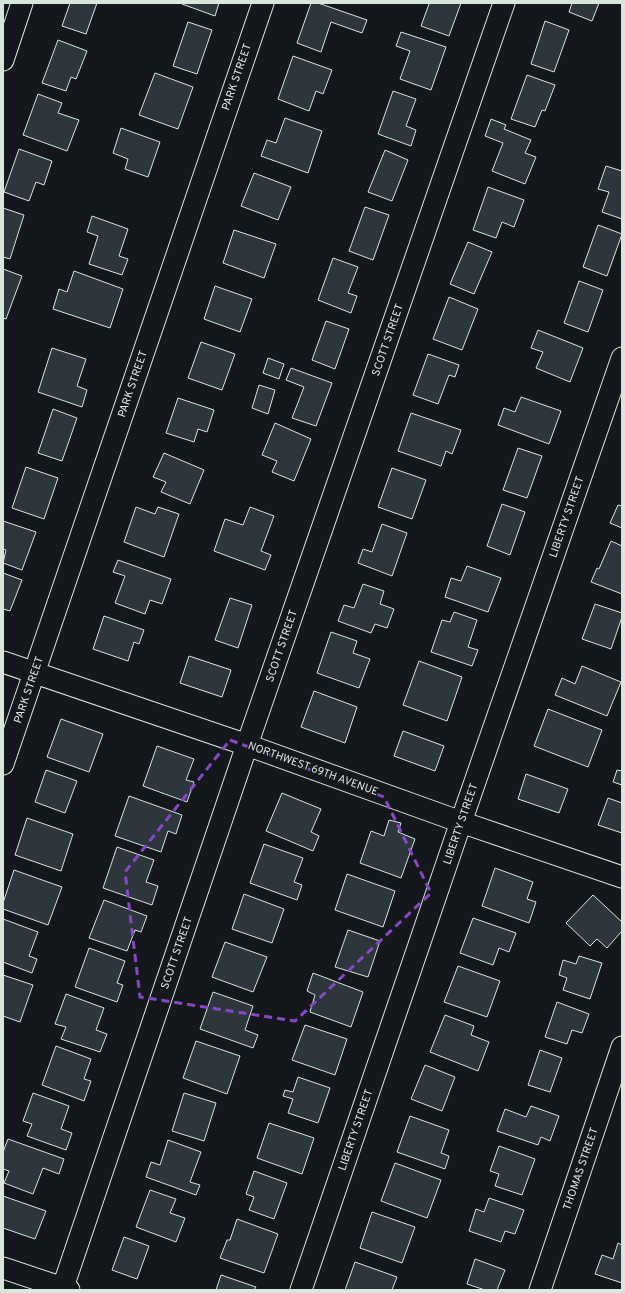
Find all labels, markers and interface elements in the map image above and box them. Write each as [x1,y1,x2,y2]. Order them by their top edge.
street label: PARK STREET [219,42,255,112]
street label: SCOTT STREET [369,302,407,378]
street label: PARK STREET [115,349,151,419]
street label: LIBERTY STREET [547,474,587,560]
street label: SCOTT STREET [263,608,301,684]
street label: PARK STREET [11,655,47,725]
street label: NORTHWEST 69TH AVENUE [246,739,380,799]
street label: LIBERTY STREET [441,781,481,867]
street label: SCOTT STREET [158,915,196,991]
street label: LIBERTY STREET [336,1087,376,1173]
street label: THOMAS STREET [560,1126,602,1212]

